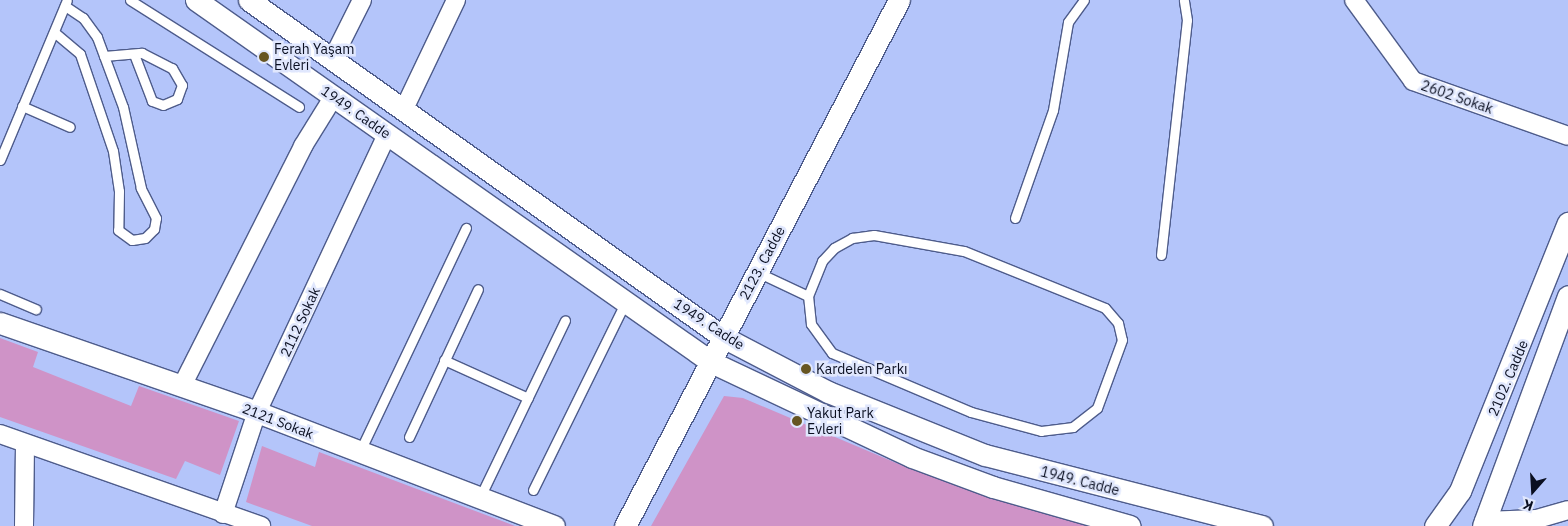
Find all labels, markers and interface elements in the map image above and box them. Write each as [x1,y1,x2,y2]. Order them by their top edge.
place label: Ferah Yaşam Evleri [274,41,355,74]
marker: Ferah Yaşam Evleri [258,51,270,63]
street label: 2602 Sokak [1419,77,1495,117]
street label: 1949. Cadde [318,82,394,142]
street label: 2123. Cadde [736,223,788,303]
street label: 2112 Sokak [277,284,323,360]
street label: 1949. Cadde [671,295,747,353]
street label: 2102. Cadde [1484,338,1532,418]
place label: Kardelen Parkı [816,361,908,377]
marker: Kardelen Parkı [800,363,812,375]
street label: 2121 Sokak [240,400,316,442]
place label: Yakut Park Evleri [807,405,874,438]
marker: Yakut Park Evleri [791,415,803,427]
street label: 1949. Cadde [1039,463,1121,499]
north arrow [1508,466,1558,516]
text: K [1521,495,1536,515]

